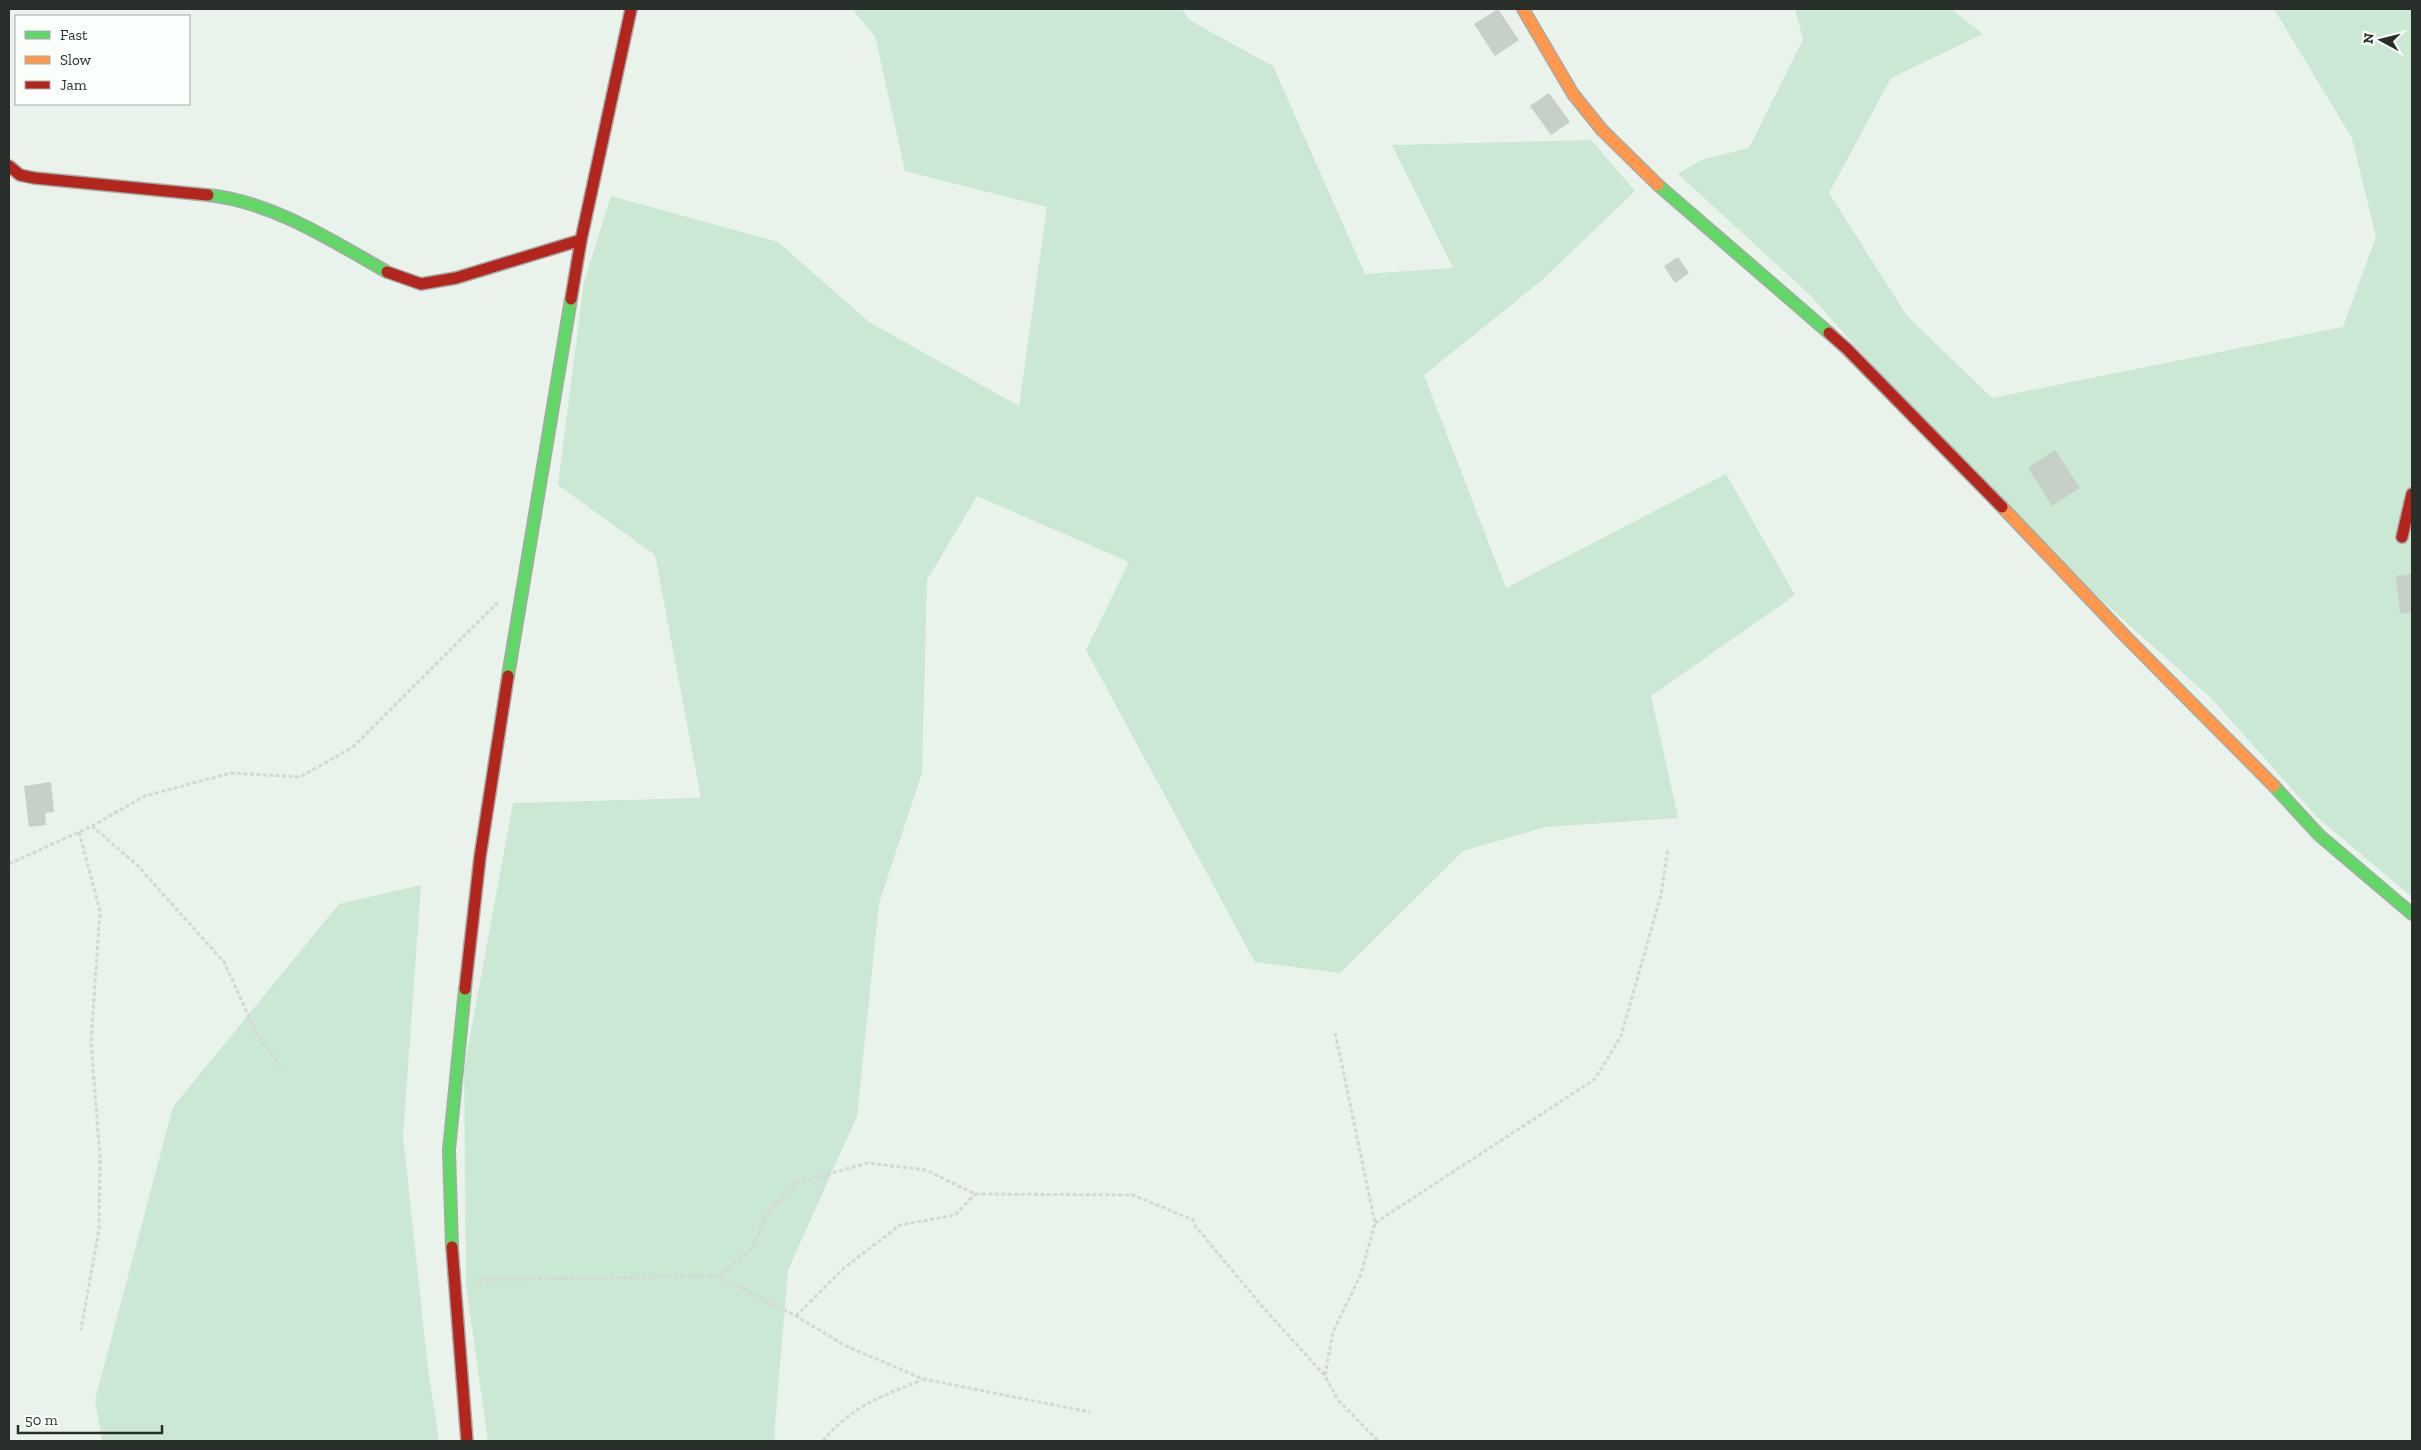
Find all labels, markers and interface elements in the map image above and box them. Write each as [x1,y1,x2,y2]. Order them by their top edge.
legend [15,15,190,105]
north arrow [2356,15,2406,65]
text: Fast [60,26,88,44]
text: N [2360,32,2378,45]
text: Slow [60,51,92,69]
text: Jam [60,76,87,94]
scale bar [18,1402,161,1434]
text: 50 m [25,1411,58,1429]

